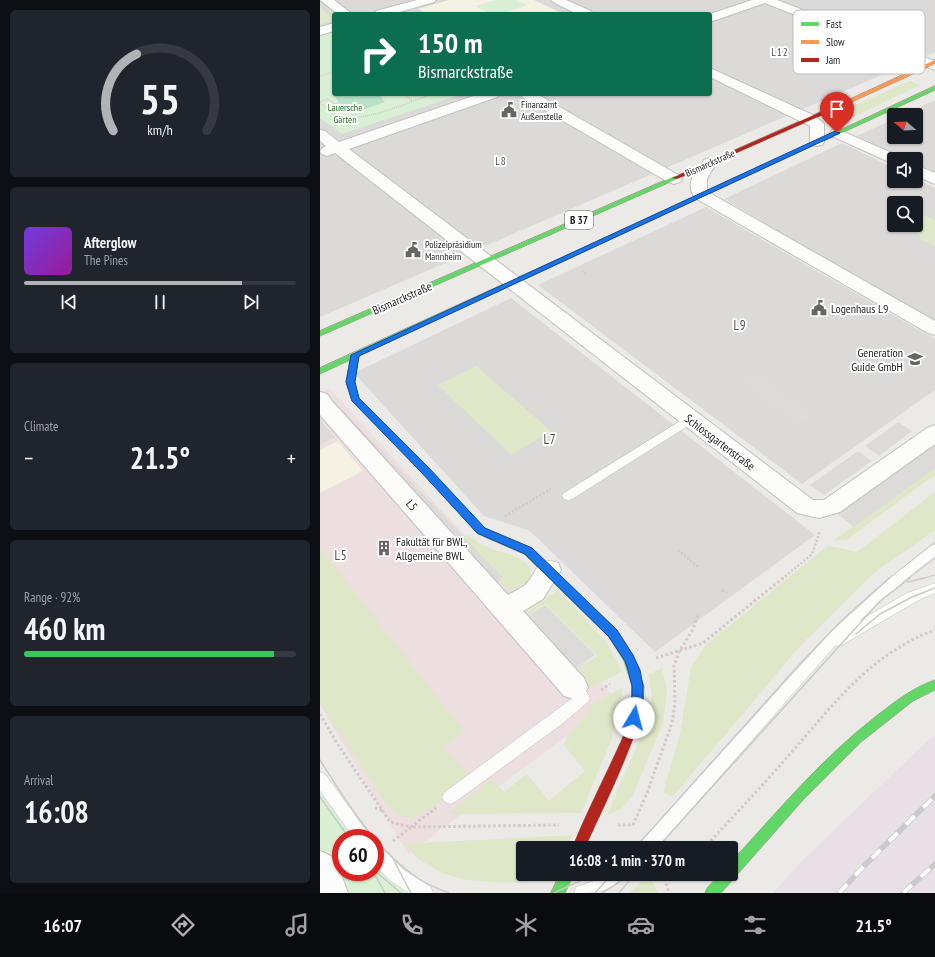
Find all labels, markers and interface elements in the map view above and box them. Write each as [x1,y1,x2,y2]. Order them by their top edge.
legend [793,10,925,74]
text: Fast [826,17,842,31]
text: 150 m [418,24,482,61]
icon: right [352,28,404,80]
text: Slow [826,35,845,49]
district label: L12 [771,45,789,59]
text: Jam [825,53,840,67]
text: Bismarckstraße [418,60,513,83]
text: 55 [140,72,180,125]
pin [820,92,854,133]
place label: Finanzamt Außenstelle [521,98,562,123]
icon: arrive [826,98,848,120]
park label: Lauersche Gärten [328,101,362,126]
public building icon: Finanzamt Außenstelle [500,101,518,119]
north arrow [887,108,923,144]
map controls [887,108,923,232]
text: km/h [147,120,173,139]
street label: Bismarckstraße [683,146,737,180]
button: sound [887,152,923,188]
district label: L8 [495,154,507,168]
button: search [887,196,923,232]
road number: B 37 [565,211,593,229]
text: Afterglow [84,233,136,252]
place label: Polizeipräsidium Mannheim [425,238,482,263]
public building icon: Polizeipräsidium Mannheim [404,241,422,259]
text: The Pines [84,252,128,269]
street label: Bismarckstraße [370,278,434,318]
icon: previous [58,291,80,313]
icon: pause [149,291,171,313]
icon: next [240,291,262,313]
public building icon: Logenhaus L9 [810,299,828,317]
place label: Logenhaus L9 [831,301,888,316]
district label: L9 [733,317,747,334]
place label: Generation Guide GmbH [851,345,903,374]
school or university icon: Generation Guide GmbH [906,350,924,368]
street label: Schlossgartenstraße [682,411,758,473]
text: Climate [24,418,58,435]
district label: L7 [543,431,557,448]
text: 21.5° [130,438,190,477]
text: − [24,444,33,472]
text: + [287,444,296,472]
street label: L5 [403,496,421,514]
place label: Fakultät für BWL, Allgemeine BWL [396,534,467,563]
building icon: Fakultät für BWL, Allgemeine BWL [375,539,393,557]
district label: L5 [334,547,348,564]
text: Range · 92% [24,589,80,606]
text: 460 km [24,609,105,648]
position arrow [613,697,655,739]
text: Arrival [24,772,53,789]
text: 16:08 [24,792,89,831]
speed limit sign: 60 [332,829,384,881]
text: 16:08 · 1 min · 370 m [569,851,685,870]
icon: directions [169,911,197,939]
icon: music [283,911,311,939]
icon: phone [398,911,426,939]
icon: climate [512,911,540,939]
icon: car [627,911,655,939]
icon: filters [741,911,769,939]
text: 16:07 [43,914,82,937]
text: 21.5° [856,914,892,937]

